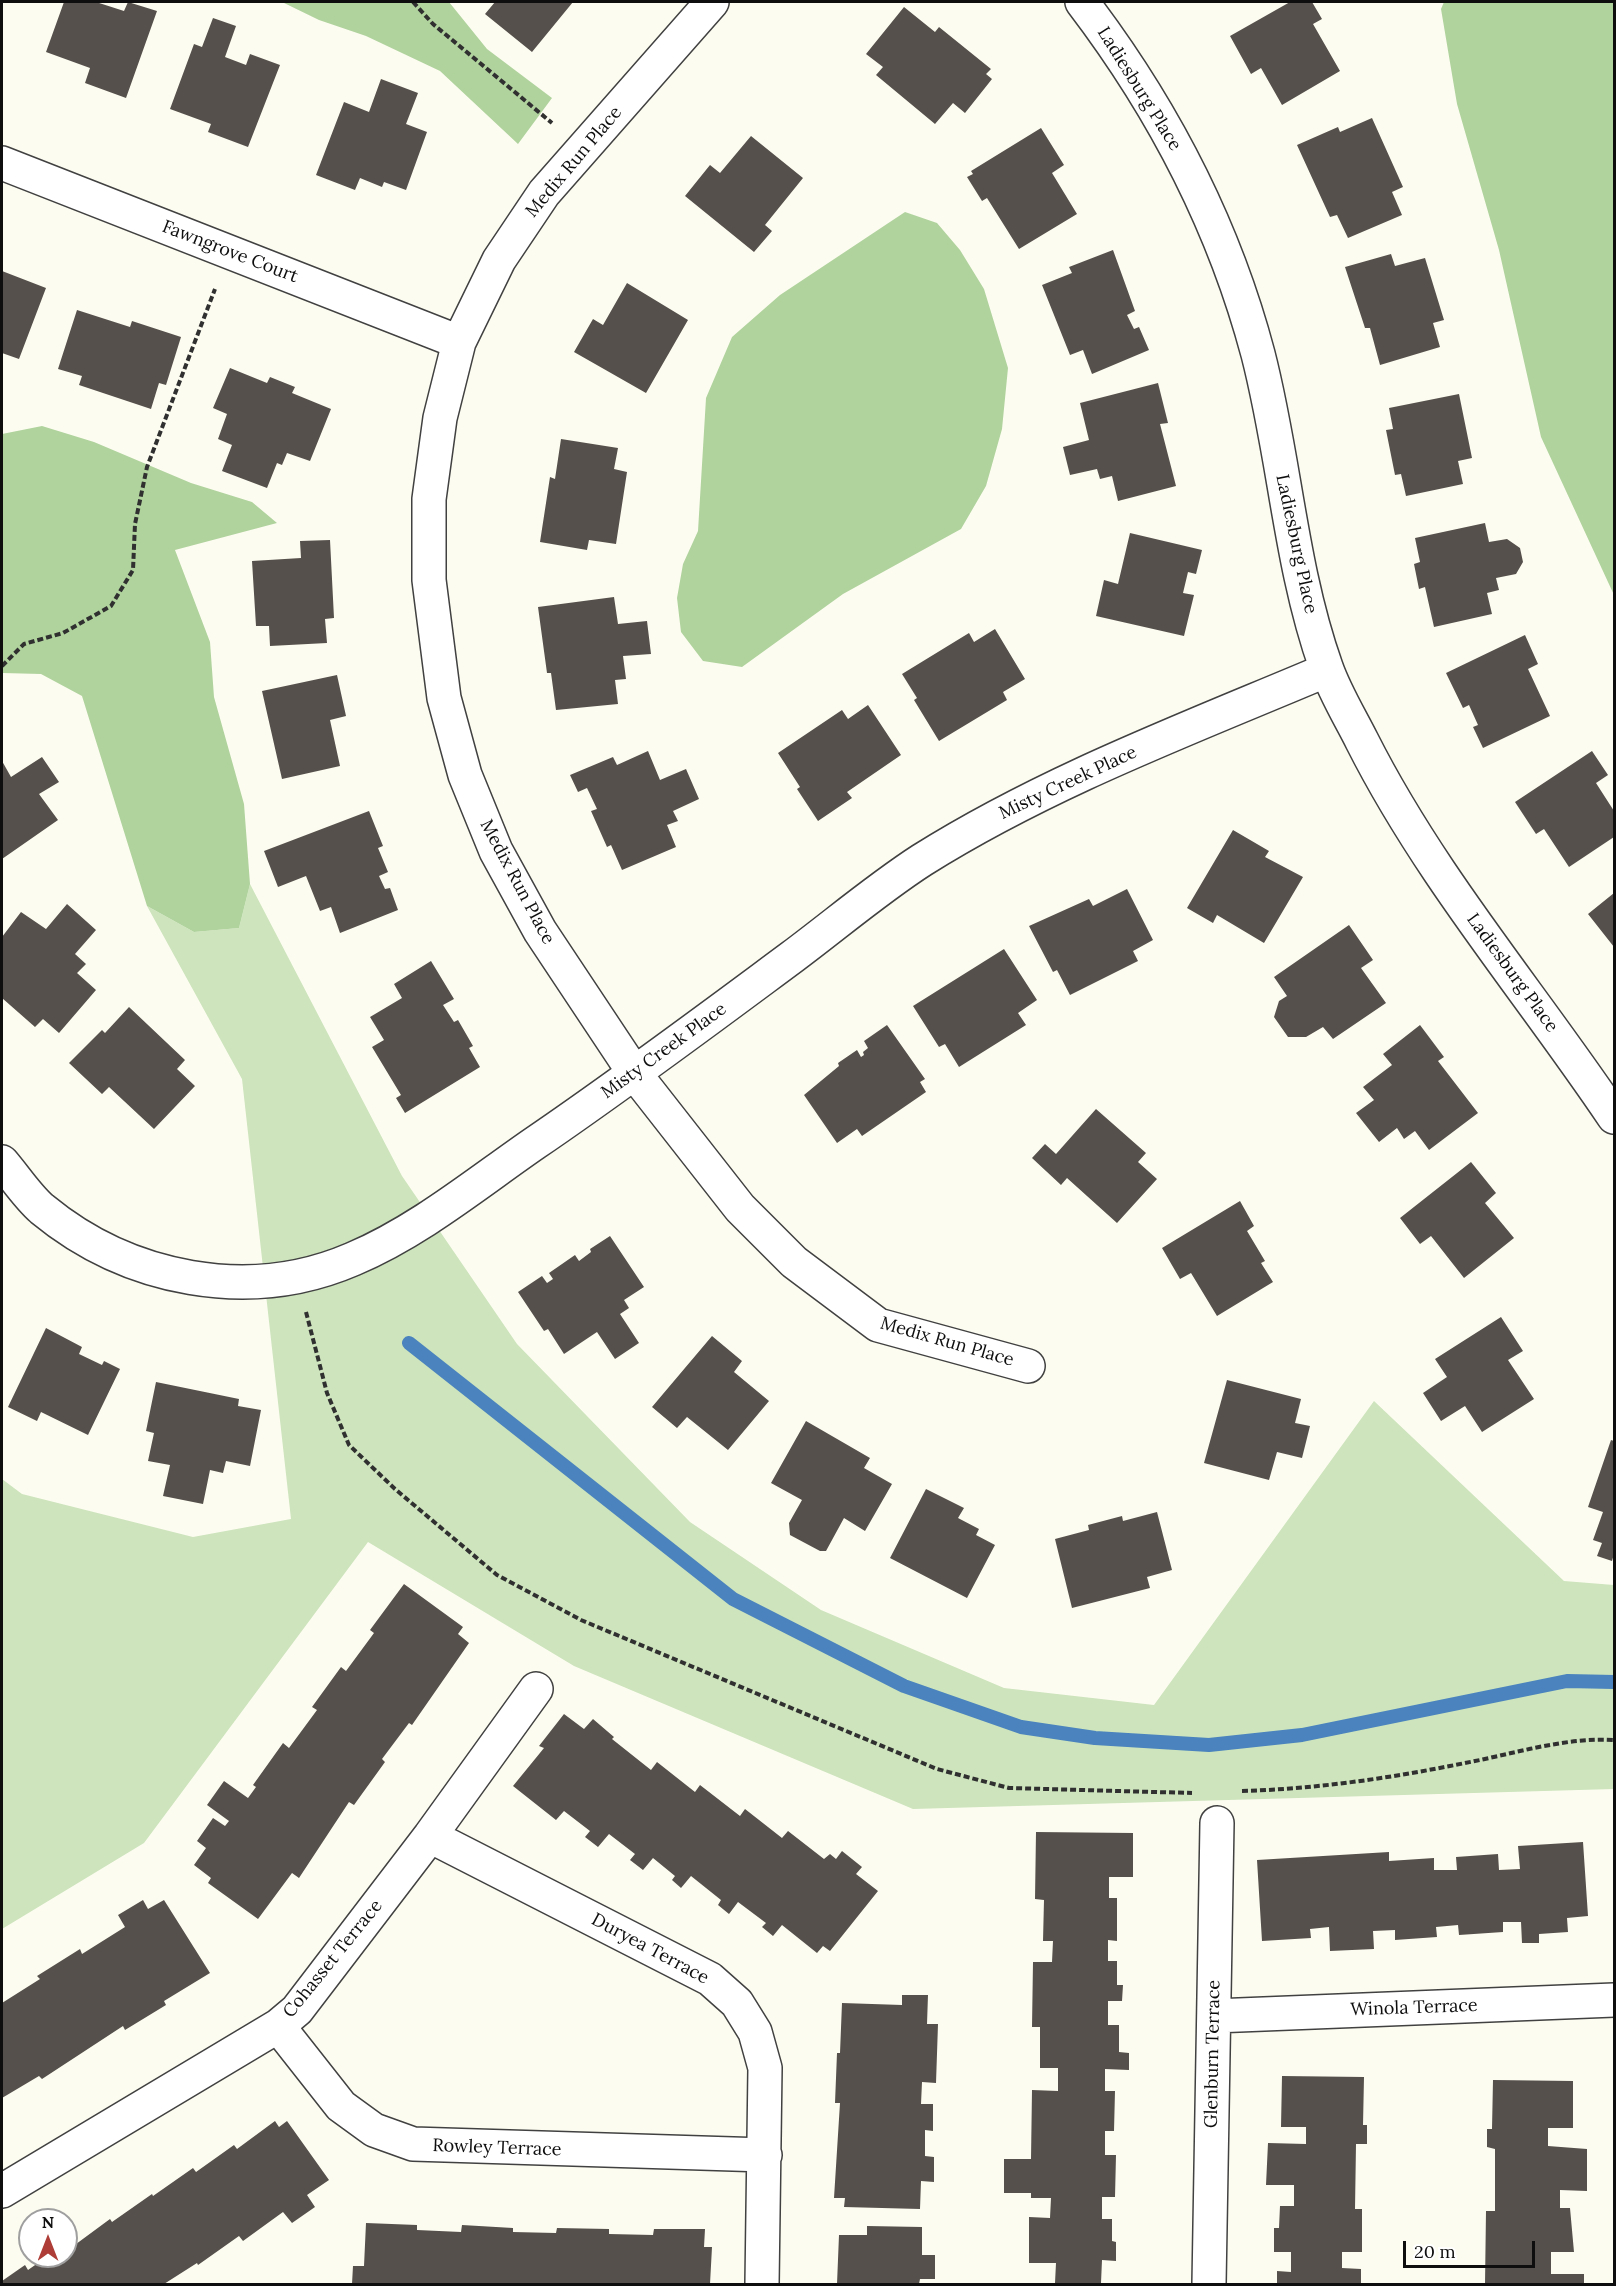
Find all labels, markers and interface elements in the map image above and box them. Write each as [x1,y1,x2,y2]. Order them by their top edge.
street label: Ladiesburg Place [1092,23,1186,155]
street label: Medix Run Place [521,102,627,222]
street label: Fawngrove Court [159,216,301,288]
street label: Ladiesburg Place [1271,472,1321,616]
street label: Misty Creek Place [996,742,1140,824]
street label: Medix Run Place [475,816,559,948]
street label: Ladiesburg Place [1462,909,1562,1037]
street label: Misty Creek Place [597,998,731,1104]
street label: Medix Run Place [878,1313,1016,1371]
street label: Cohasset Terrace [279,1896,387,2022]
street label: Duryea Terrace [588,1909,712,1989]
street label: Glenburn Terrace [1201,1980,1225,2128]
street label: Winola Terrace [1350,1995,1478,2021]
street label: Rowley Terrace [432,2135,562,2161]
north arrow [18,2208,78,2268]
text: N [42,2212,54,2232]
scale bar [1406,2229,1538,2267]
text: 20 m [1414,2240,1456,2263]

